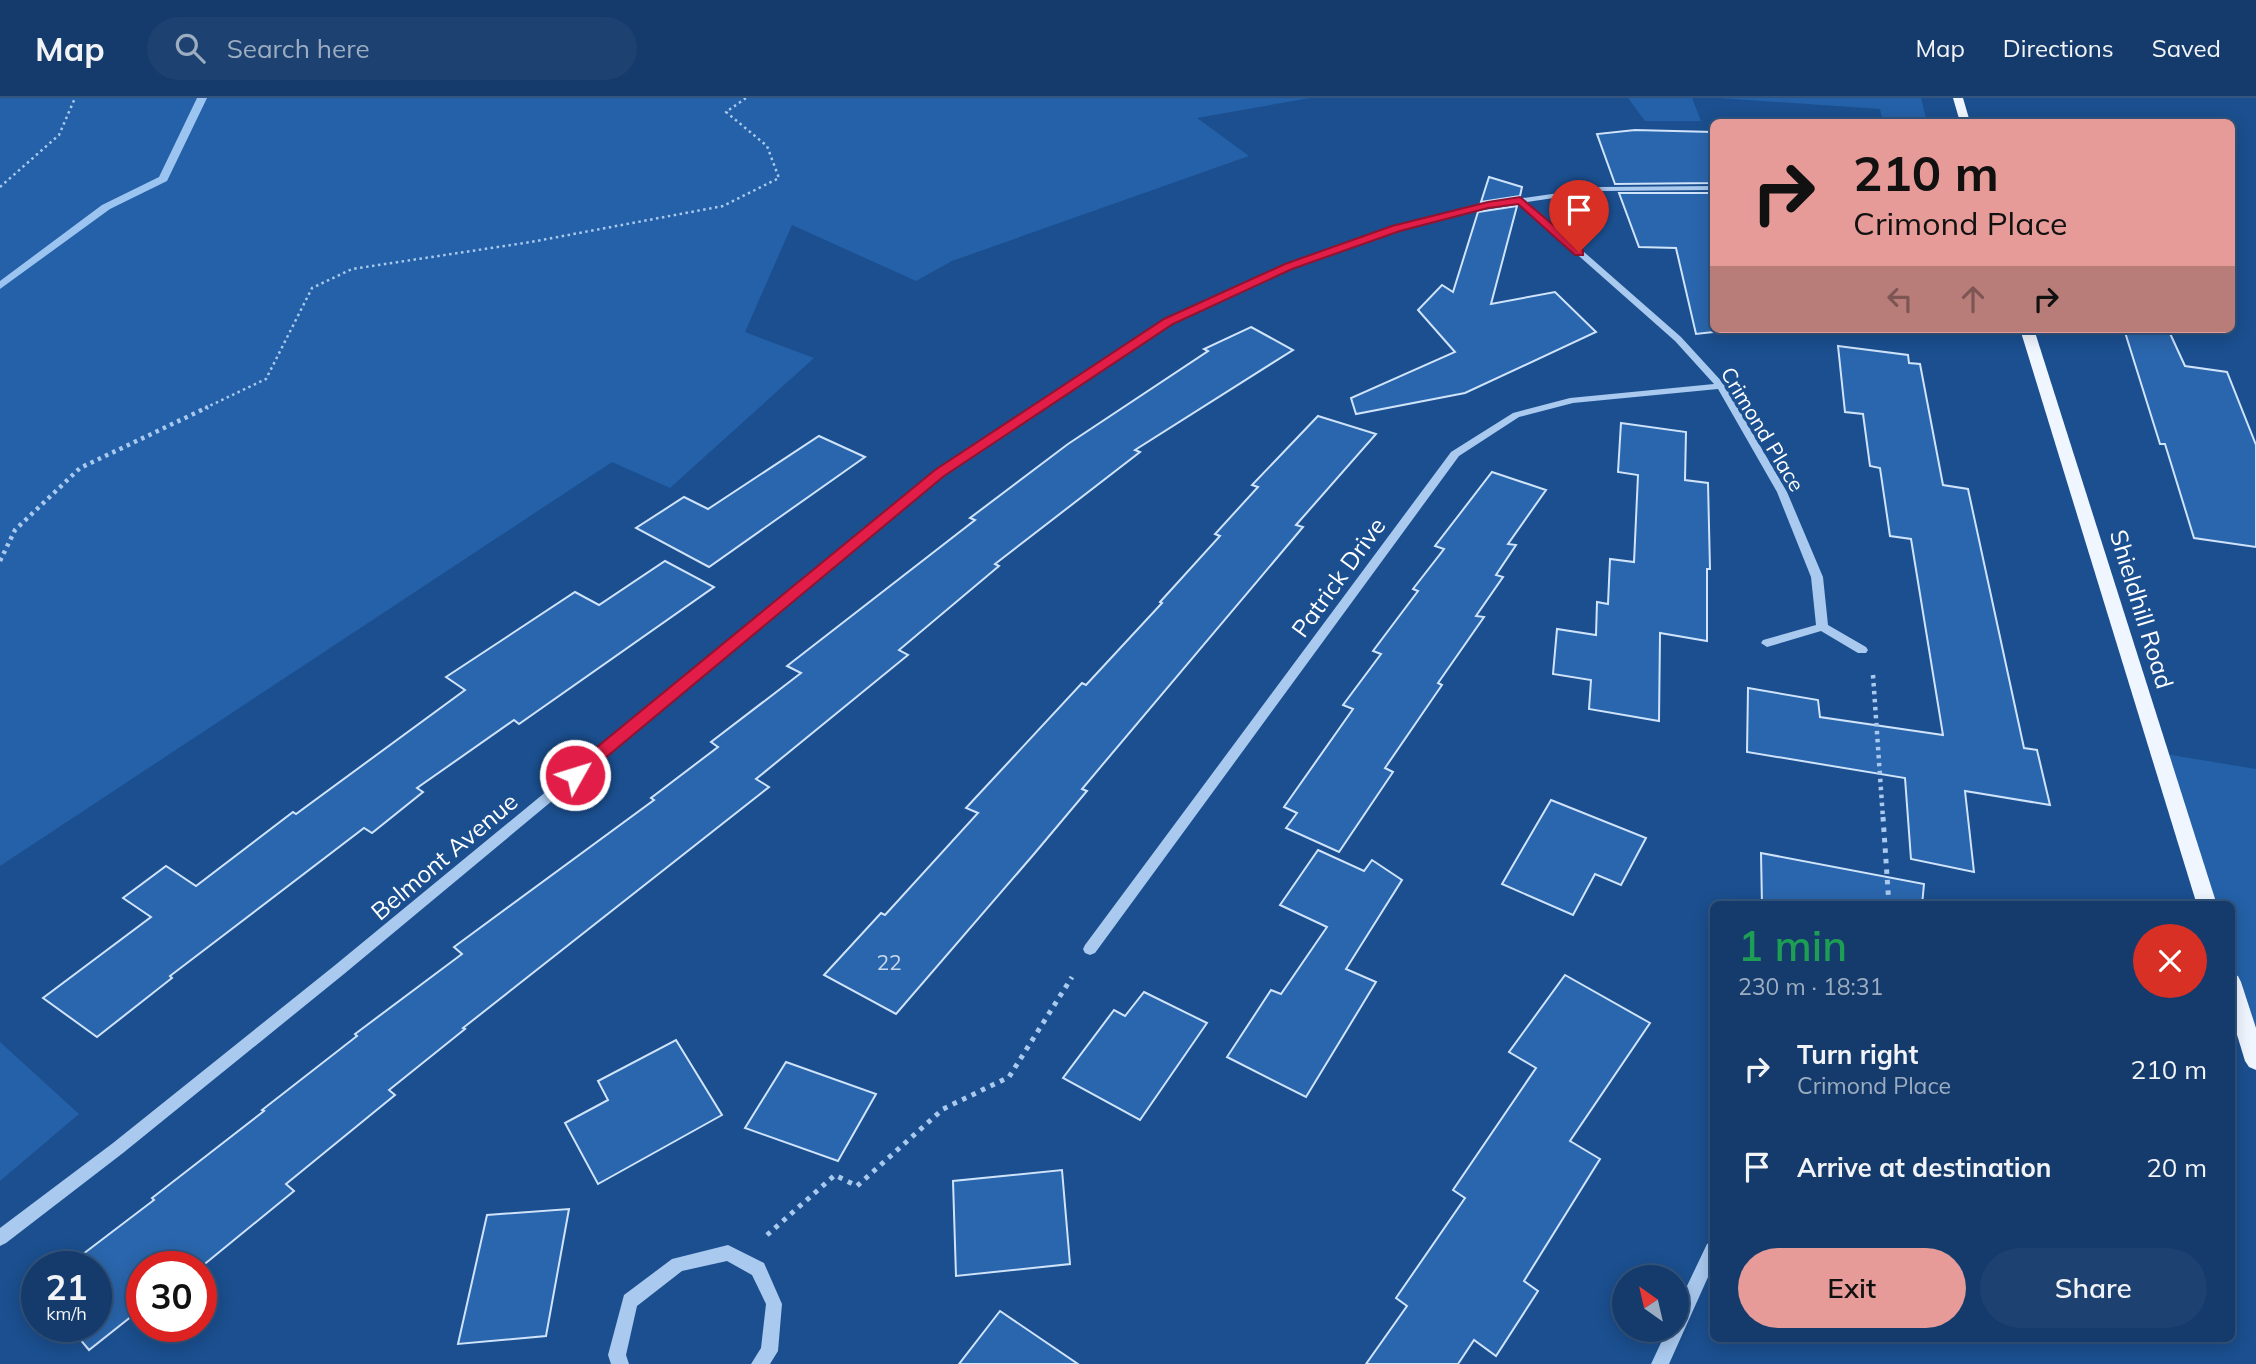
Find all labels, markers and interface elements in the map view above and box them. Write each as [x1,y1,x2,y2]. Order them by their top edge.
search box [147,17,637,80]
text: Map [35,28,105,69]
icon: search [171,29,209,67]
text: Search here [227,32,370,65]
text: Map [1915,33,1965,63]
text: Directions [2003,33,2114,63]
text: Saved [2152,33,2221,63]
text: 210 m [1853,142,1999,203]
icon: right [1738,147,1829,238]
pin [1549,180,1609,252]
icon: arrive [1560,191,1598,229]
text: Crimond Place [1853,203,2067,243]
icon: left [1881,280,1919,318]
icon: ahead [1954,280,1992,318]
icon: right [2027,280,2065,318]
street label: Crimond Place [1716,362,1810,496]
street label: Patrick Drive [1284,511,1392,643]
street label: Shieldhill Road [2104,526,2180,692]
position arrow [538,738,612,812]
street label: Belmont Avenue [365,786,523,926]
text: 1 min [1738,919,1847,972]
button: close [2133,924,2207,998]
house number: 22 [876,949,902,975]
text: 230 m · 18:31 [1738,972,1883,1001]
text: Turn right [1797,1038,1918,1071]
icon: right [1738,1050,1776,1088]
text: 210 m [2131,1053,2207,1086]
text: Crimond Place [1797,1071,1951,1100]
icon: arrive [1738,1148,1776,1186]
text: Arrive at destination [1797,1151,2052,1184]
text: 20 m [2146,1151,2207,1184]
button: Exit [1738,1248,1966,1328]
button: Share [1980,1248,2207,1328]
speed limit sign: 30 [126,1251,217,1342]
text: 21 [45,1265,88,1309]
north arrow [1612,1265,1689,1342]
map controls [1612,1265,1689,1342]
text: km/h [46,1302,87,1325]

